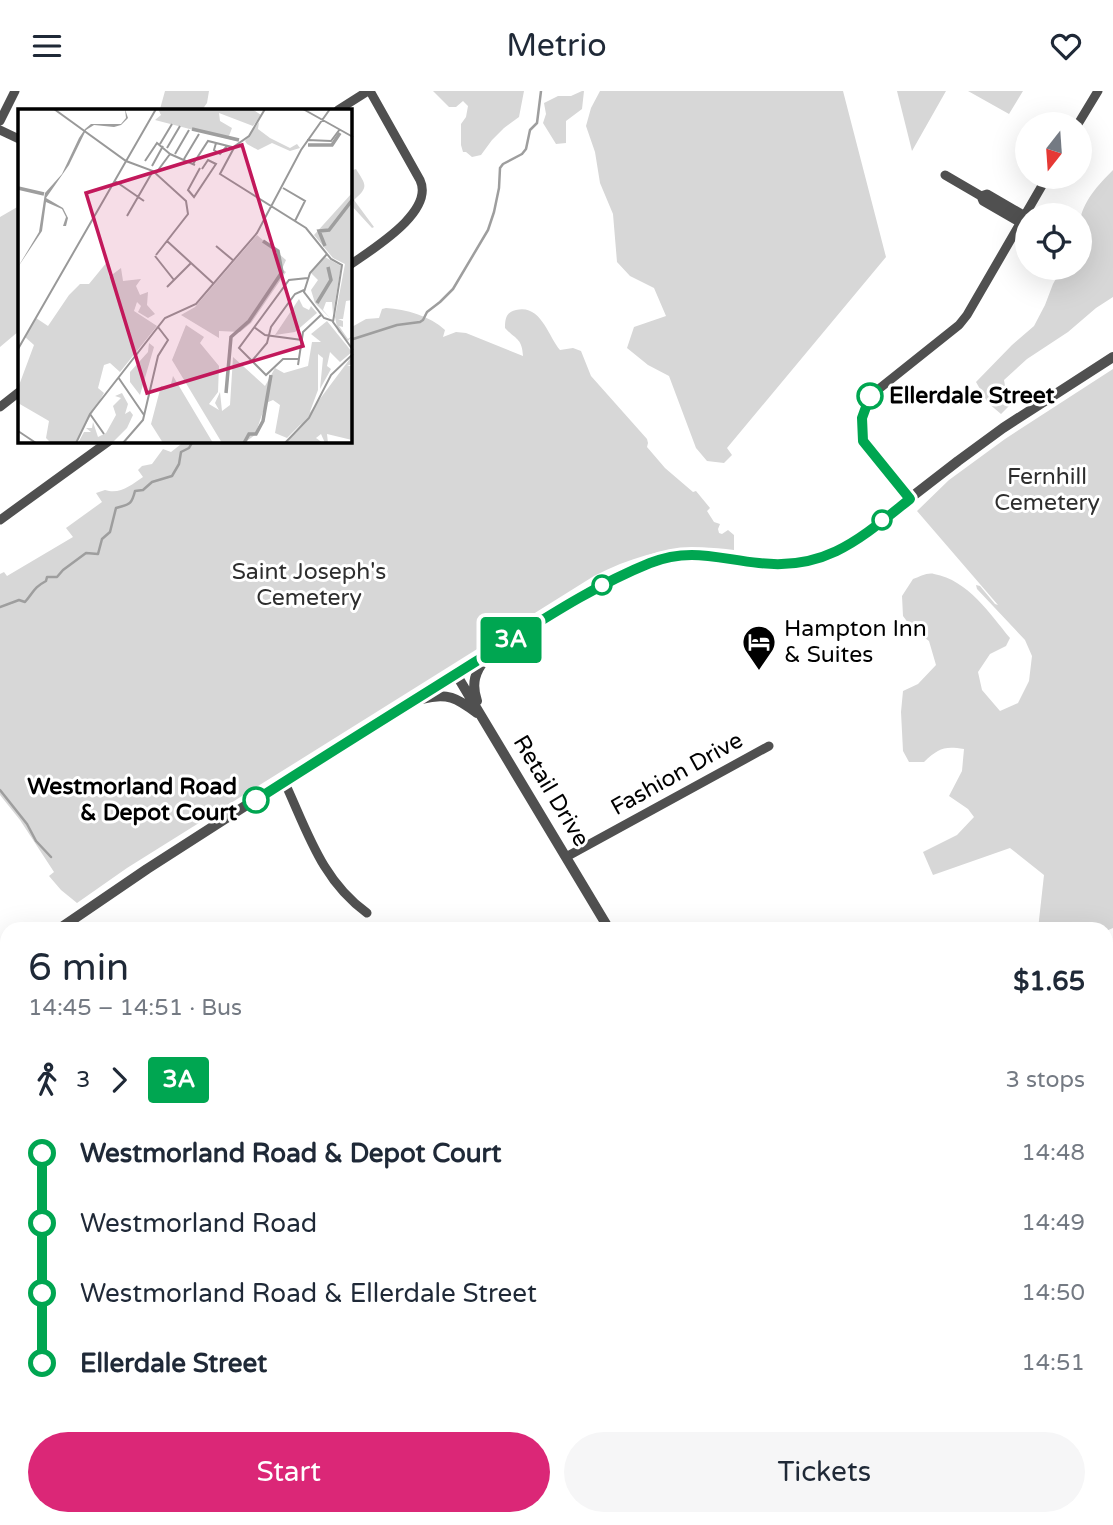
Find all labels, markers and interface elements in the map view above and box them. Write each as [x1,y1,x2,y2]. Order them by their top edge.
icon: menu [28,27,66,65]
text: Metrio [506,27,607,65]
icon: heart [1047,27,1085,65]
inset map [18,109,352,443]
north arrow [1015,112,1092,189]
map controls [1015,112,1092,280]
button: locate [1015,203,1092,280]
place label: Ellerdale Street [889,382,1055,410]
marker: Ellerdale Street [857,383,883,409]
park label: Fernhill Cemetery [994,463,1100,517]
unlabelled marker [872,510,892,530]
park label: Saint Joseph's Cemetery [232,558,386,612]
unlabelled marker [592,575,612,595]
place label: Hampton Inn & Suites [784,615,927,669]
line badge: 3A [480,617,542,663]
hotel icon: Hampton Inn & Suites [740,623,778,672]
text: 3A [495,625,527,654]
street label: Fashion Drive [606,726,748,822]
street label: Retail Drive [507,730,595,852]
place label: Westmorland Road & Depot Court [27,773,237,827]
marker: Westmorland Road & Depot Court [243,787,269,813]
text: 6 min [28,945,129,991]
text: $1.65 [1013,966,1085,997]
text: 14:45 – 14:51 · Bus [28,994,242,1022]
icon: walk [28,1061,66,1099]
icon: forward [100,1061,138,1099]
text: 3A [162,1065,195,1094]
text: 3 [76,1066,90,1094]
text: 3 stops [1005,1066,1085,1094]
text: Westmorland Road & Depot Court [80,1138,502,1169]
text: 14:48 [1021,1139,1085,1167]
text: Westmorland Road [80,1208,317,1239]
text: 14:49 [1021,1209,1085,1237]
text: Westmorland Road & Ellerdale Street [80,1278,537,1309]
text: 14:50 [1021,1279,1085,1307]
text: Ellerdale Street [80,1348,267,1379]
text: 14:51 [1021,1349,1085,1377]
button: Start [28,1432,550,1512]
button: Tickets [564,1432,1085,1512]

